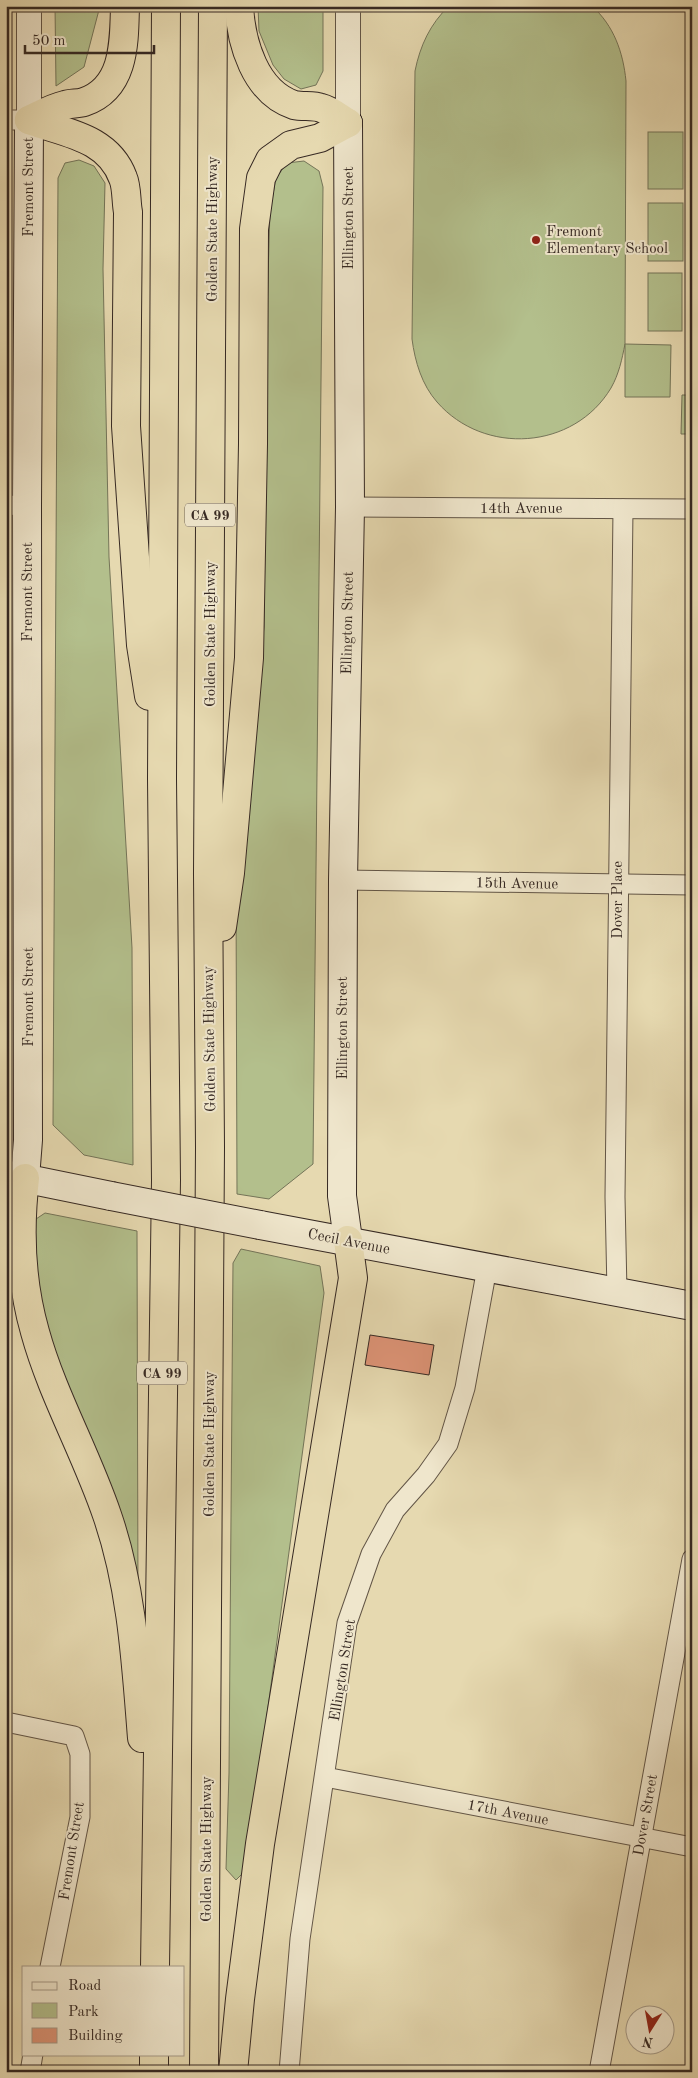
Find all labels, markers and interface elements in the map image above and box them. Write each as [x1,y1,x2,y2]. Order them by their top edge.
scale bar [25,22,154,54]
text: 50 m [32,34,66,49]
street label: Fremont Street [22,137,37,237]
street label: Golden State Highway [206,156,221,302]
street label: Ellington Street [342,166,357,270]
place label: Fremont Elementary School [546,225,668,257]
marker: Fremont Elementary School [530,234,542,246]
street label: 14th Avenue [480,502,562,517]
road number: CA 99 [185,504,235,526]
street label: Fremont Street [21,542,36,642]
street label: Golden State Highway [204,561,219,707]
street label: Ellington Street [340,571,357,675]
street label: Dover Place [611,861,626,939]
street label: 15th Avenue [476,876,559,893]
street label: Fremont Street [22,947,37,1047]
street label: Golden State Highway [202,966,219,1112]
street label: Ellington Street [336,976,351,1080]
street label: Cecil Avenue [306,1227,391,1258]
road number: CA 99 [137,1362,187,1385]
street label: Golden State Highway [203,1371,218,1517]
street label: Ellington Street [328,1618,359,1722]
street label: Dover Street [632,1773,661,1857]
street label: Golden State Highway [200,1776,215,1922]
street label: 17th Avenue [466,1798,550,1829]
street label: Fremont Street [57,1801,88,1902]
legend [22,1966,185,2056]
text: Road [68,1979,102,1994]
text: Park [68,2005,99,2020]
north arrow [626,2006,676,2056]
text: Building [68,2029,123,2044]
text: N [641,2034,654,2050]

